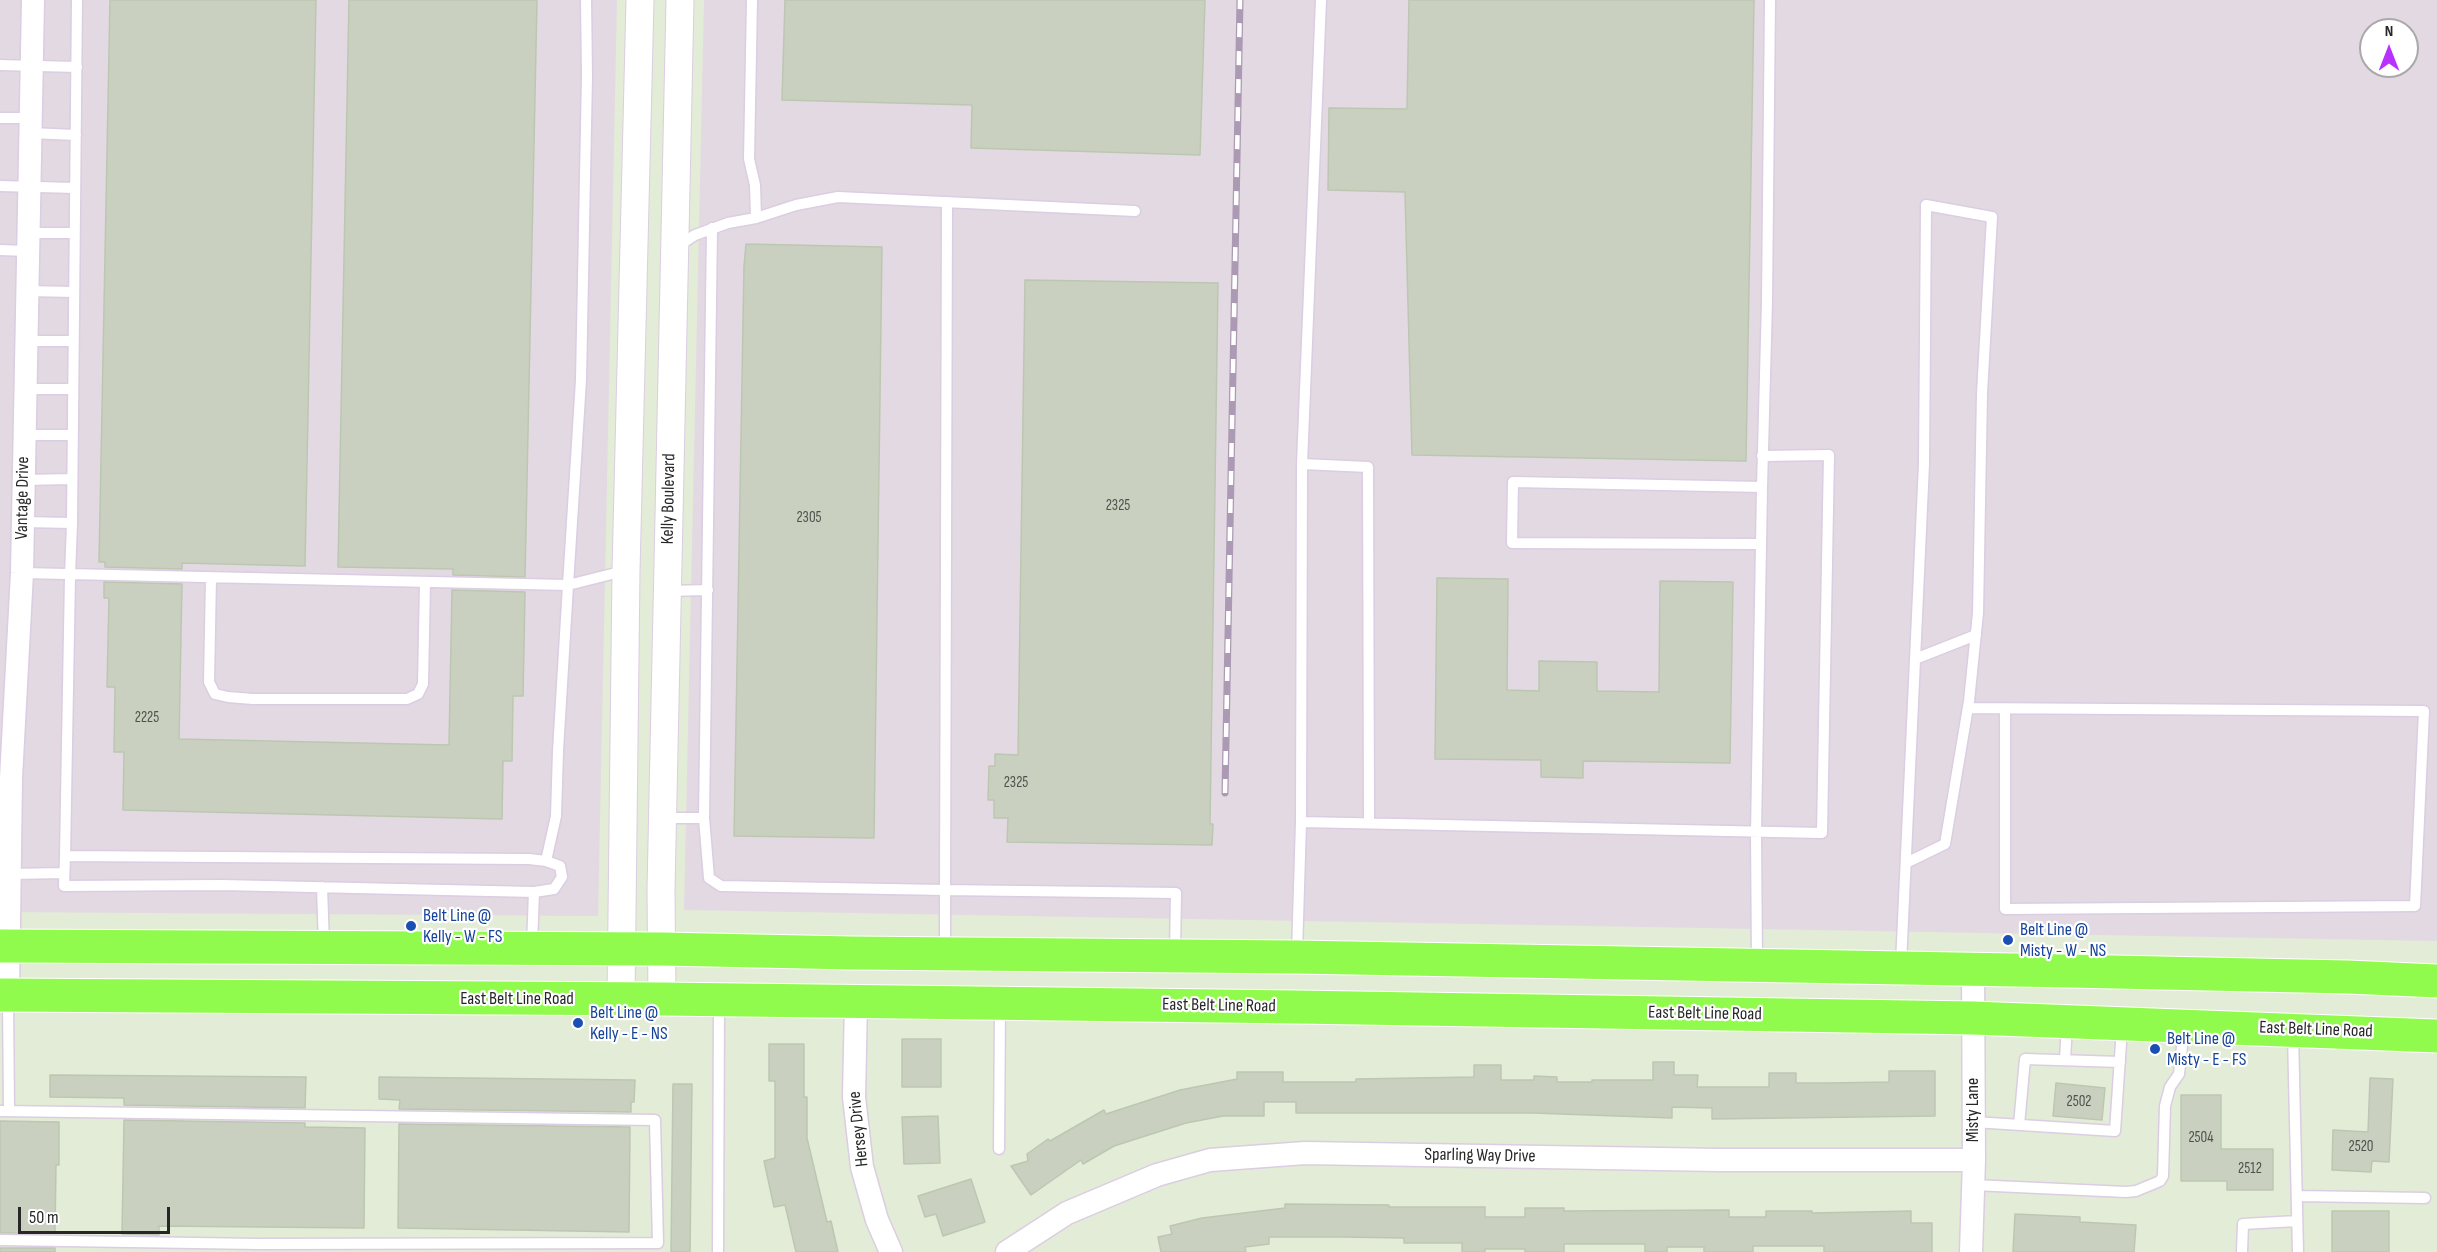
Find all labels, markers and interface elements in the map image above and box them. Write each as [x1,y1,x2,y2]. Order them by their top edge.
north arrow [2359,18,2419,78]
text: N [2385,22,2393,41]
street label: Kelly Boulevard [657,453,681,545]
street label: Vantage Drive [11,456,35,540]
house number: 2325 [1106,497,1130,515]
house number: 2305 [796,509,822,527]
house number: 2225 [135,709,159,727]
house number: 2325 [1004,774,1028,792]
place label: Belt Line @ Kelly - W - FS [423,905,503,948]
marker: Belt Line @ Kelly - W - FS [404,919,418,933]
place label: Belt Line @ Misty - W - NS [2020,919,2106,962]
marker: Belt Line @ Misty - W - NS [2001,933,2015,947]
street label: East Belt Line Road [460,988,574,1010]
street label: East Belt Line Road [1162,994,1276,1018]
place label: Belt Line @ Kelly - E - NS [590,1002,668,1044]
street label: East Belt Line Road [1648,1002,1762,1026]
marker: Belt Line @ Kelly - E - NS [571,1016,585,1030]
street label: East Belt Line Road [2259,1017,2373,1043]
place label: Belt Line @ Misty - E - FS [2167,1028,2247,1070]
marker: Belt Line @ Misty - E - FS [2148,1042,2162,1056]
street label: Misty Lane [1962,1078,1984,1142]
street label: Hersey Drive [844,1090,874,1168]
house number: 2502 [2066,1093,2092,1111]
house number: 2504 [2188,1129,2214,1147]
house number: 2520 [2348,1138,2374,1156]
street label: Sparling Way Drive [1424,1144,1536,1168]
house number: 2512 [2238,1160,2262,1178]
scale bar [21,1195,172,1233]
text: 50 m [29,1207,59,1228]

